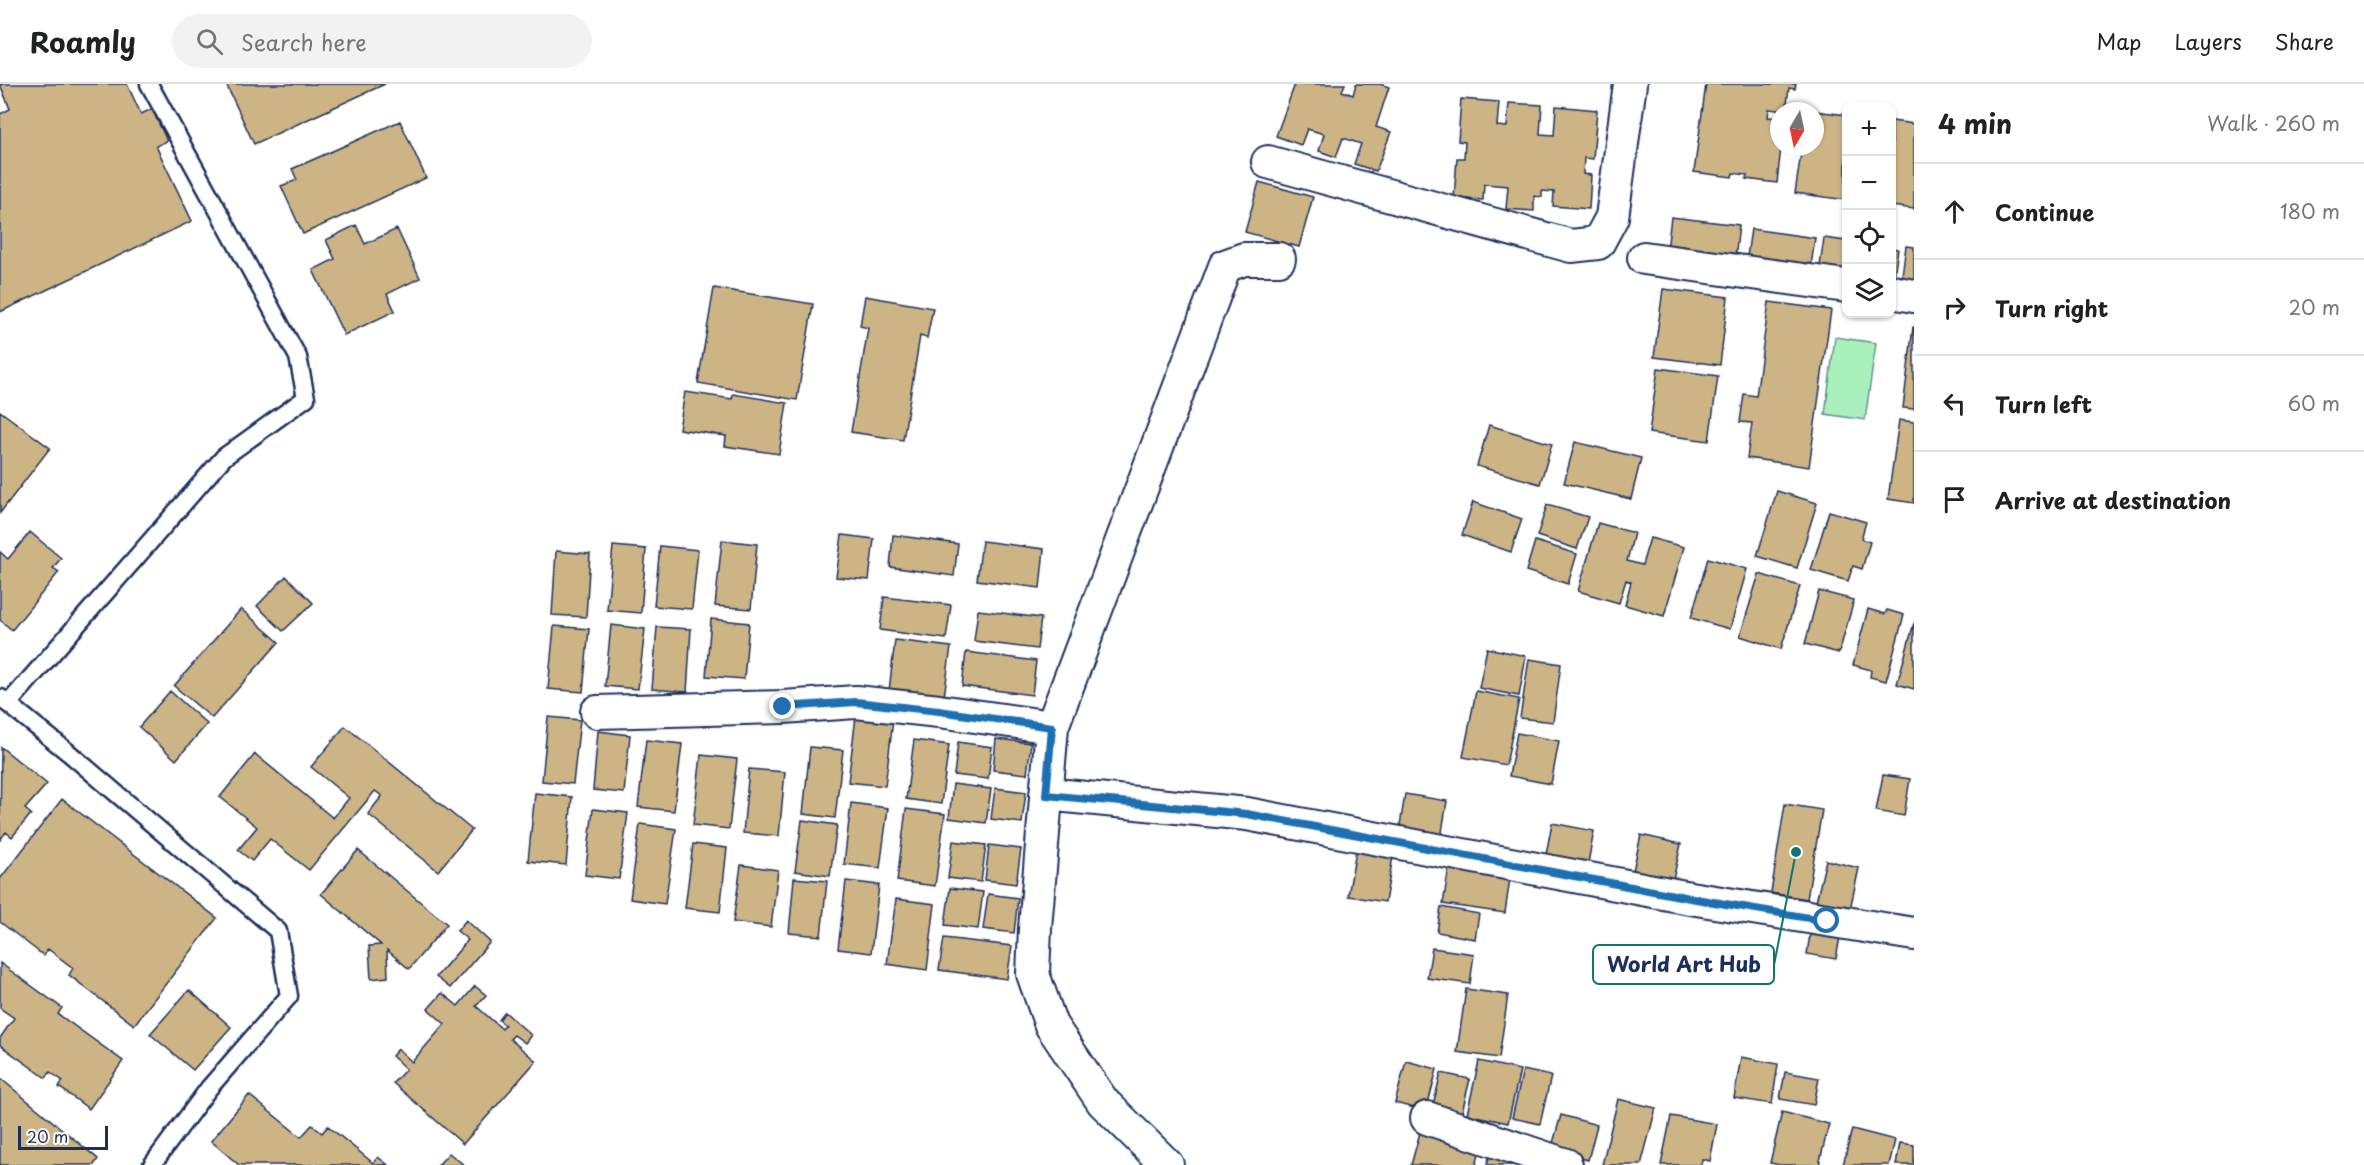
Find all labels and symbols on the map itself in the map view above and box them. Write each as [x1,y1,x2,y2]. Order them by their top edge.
north arrow [1770,102,1824,156]
route end [769,693,795,719]
route start [1813,907,1839,933]
callout: World Art Hub [1593,945,1774,984]
text: World Art Hub [1607,947,1761,979]
scale bar [18,1123,108,1150]

